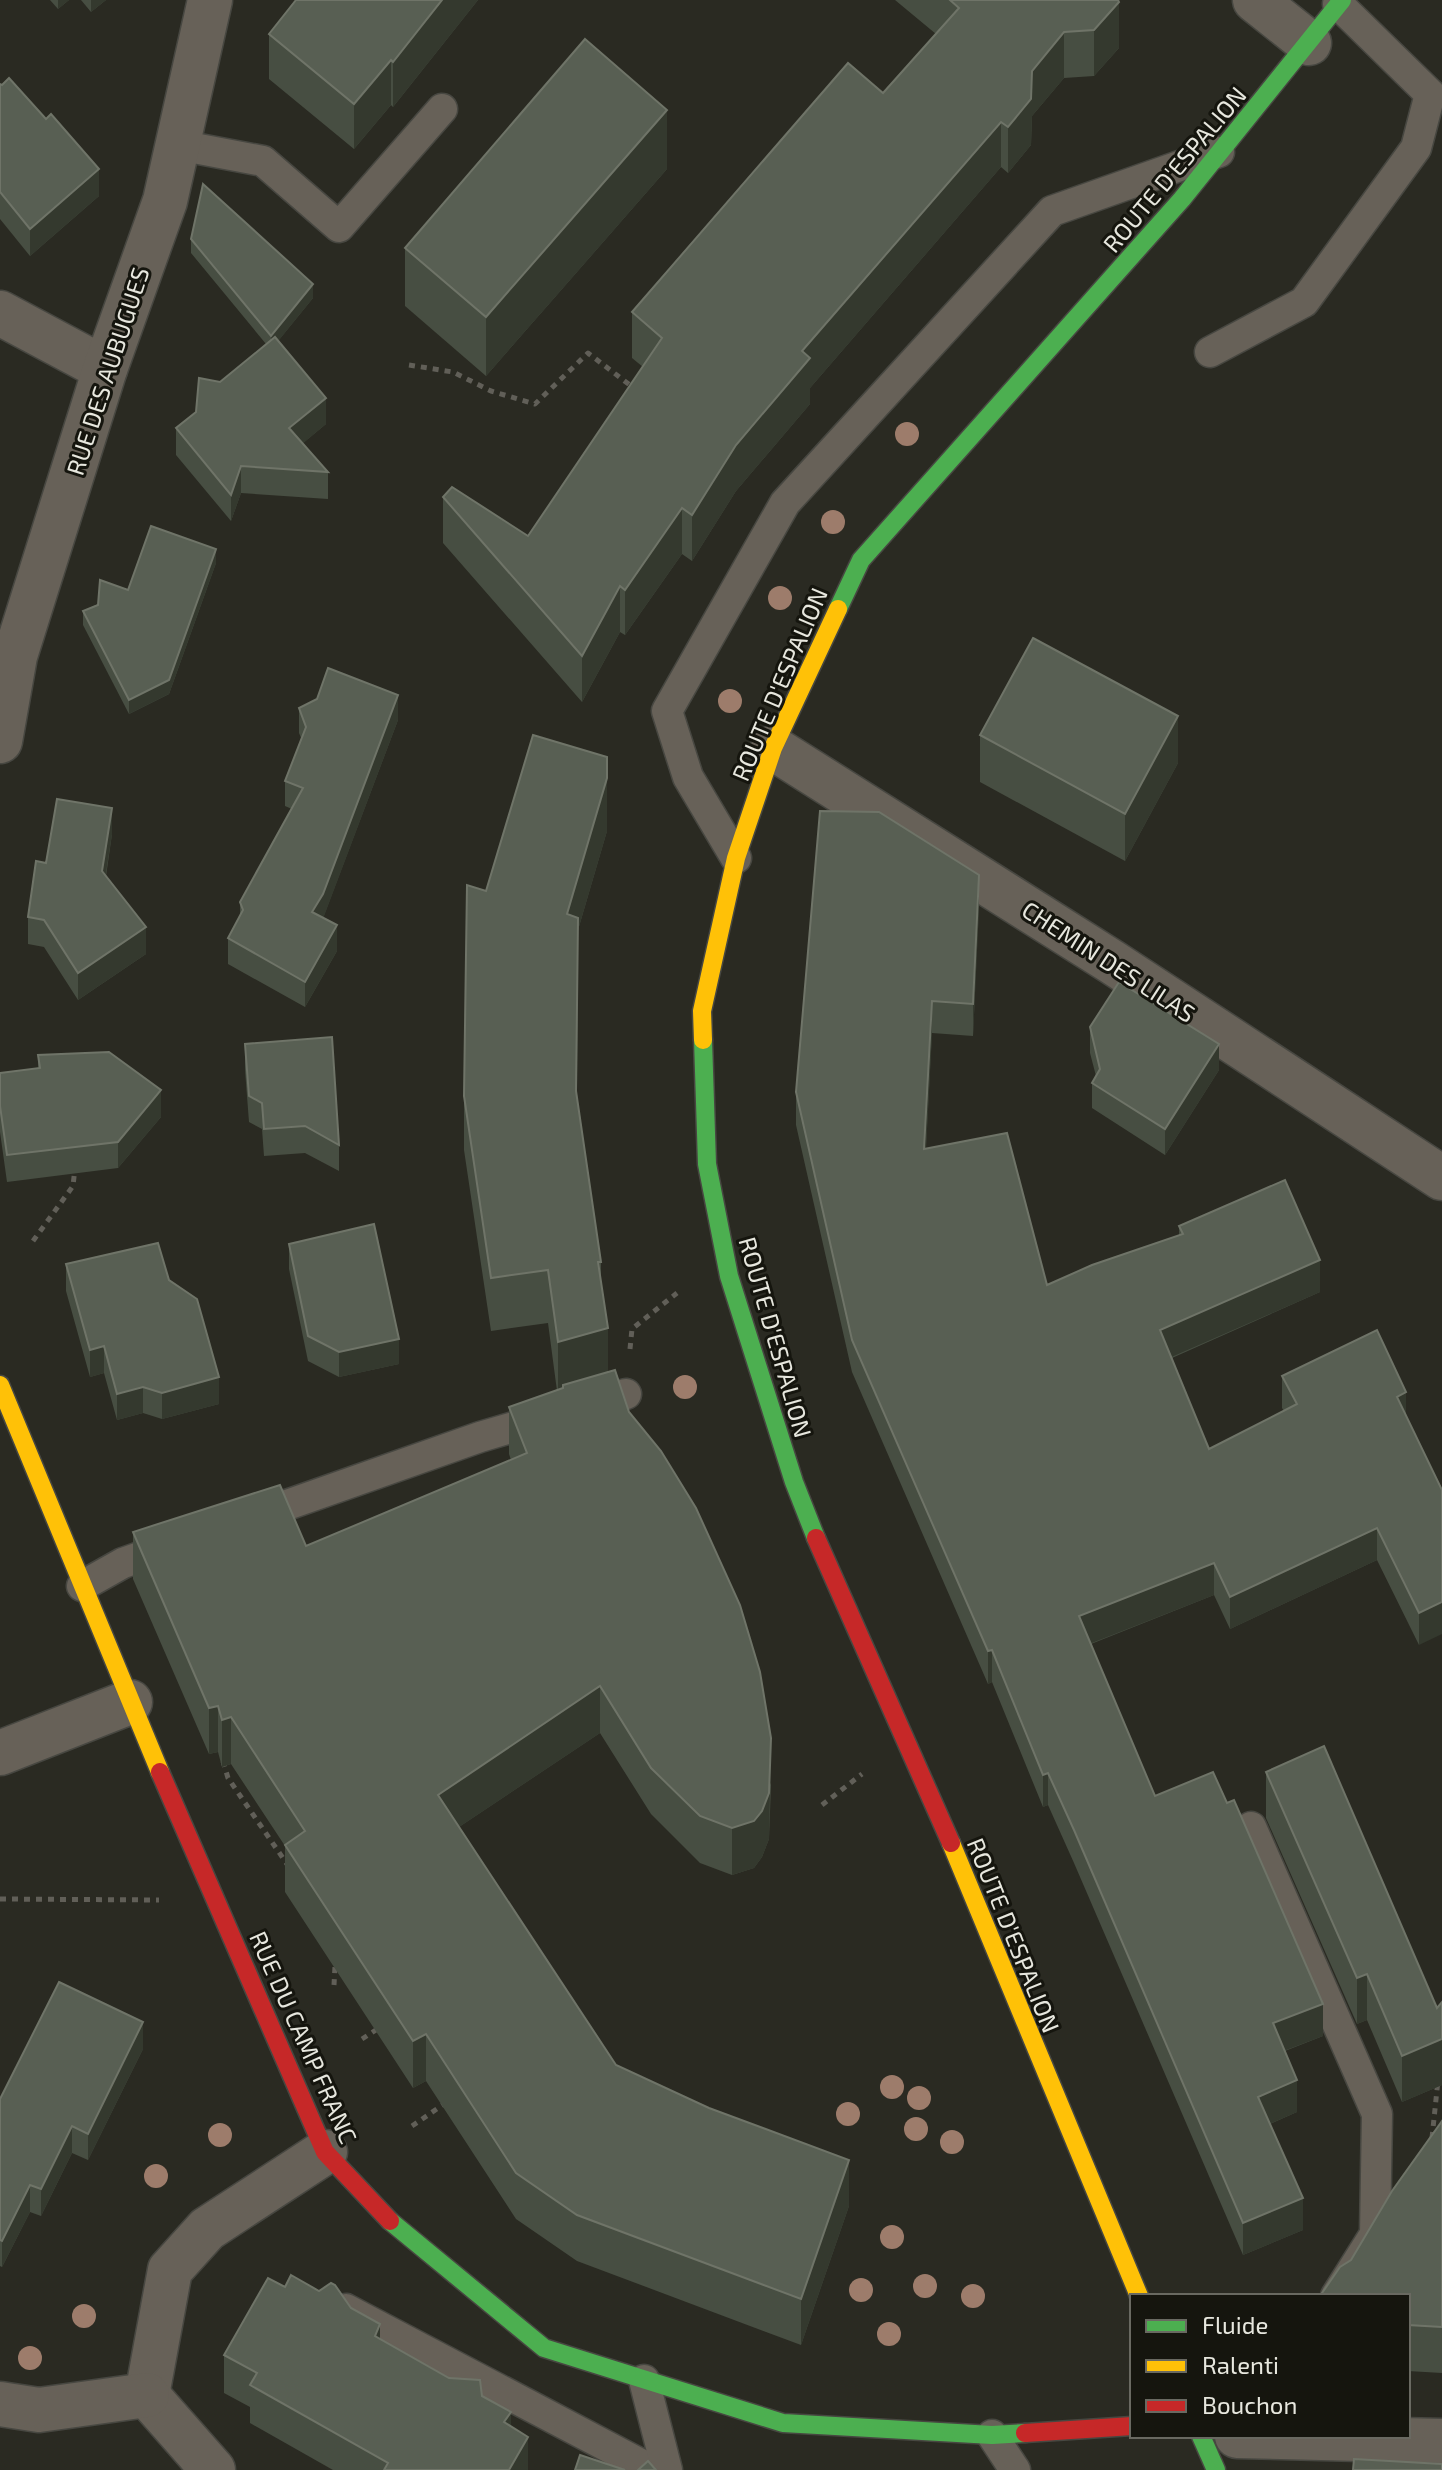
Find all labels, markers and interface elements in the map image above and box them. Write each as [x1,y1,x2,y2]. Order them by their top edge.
street label: ROUTE D'ESPALION [1096,80,1252,258]
street label: RUE DES AUBUGUES [60,263,154,479]
street label: ROUTE D'ESPALION [725,583,833,785]
street label: CHEMIN DES LILAS [1017,894,1201,1028]
street label: ROUTE D'ESPALION [733,1233,819,1441]
street label: ROUTE D'ESPALION [962,1833,1066,2037]
street label: RUE DU CAMP FRANC [244,1927,364,2147]
legend [1130,2294,1410,2438]
text: Fluide [1202,2310,1268,2339]
text: Ralenti [1202,2350,1279,2379]
text: Bouchon [1202,2390,1297,2419]

